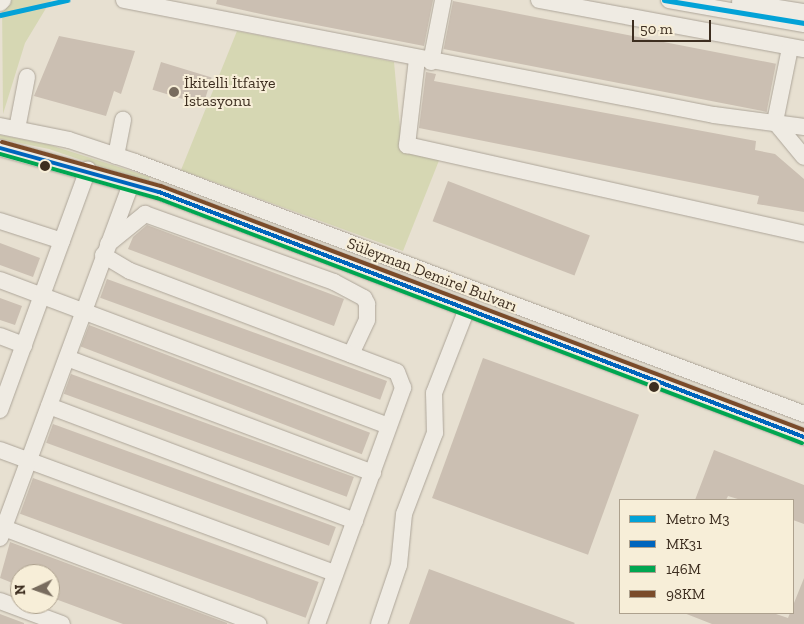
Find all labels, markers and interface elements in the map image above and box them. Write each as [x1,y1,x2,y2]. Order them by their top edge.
scale bar [634,10,713,42]
text: 50 m [640,20,673,38]
place label: İkitelli İtfaiye İstasyonu [184,73,275,111]
marker: İkitelli İtfaiye İstasyonu [168,86,180,98]
unlabelled marker [40,161,50,171]
street label: Süleyman Demirel Bulvarı [344,234,520,316]
unlabelled marker [649,382,659,392]
legend [619,499,794,614]
text: Metro M3 [666,510,729,528]
text: MK31 [666,535,702,553]
text: 146M [666,560,701,578]
north arrow [10,564,60,614]
text: N [12,584,29,596]
text: 98KM [666,585,705,603]

